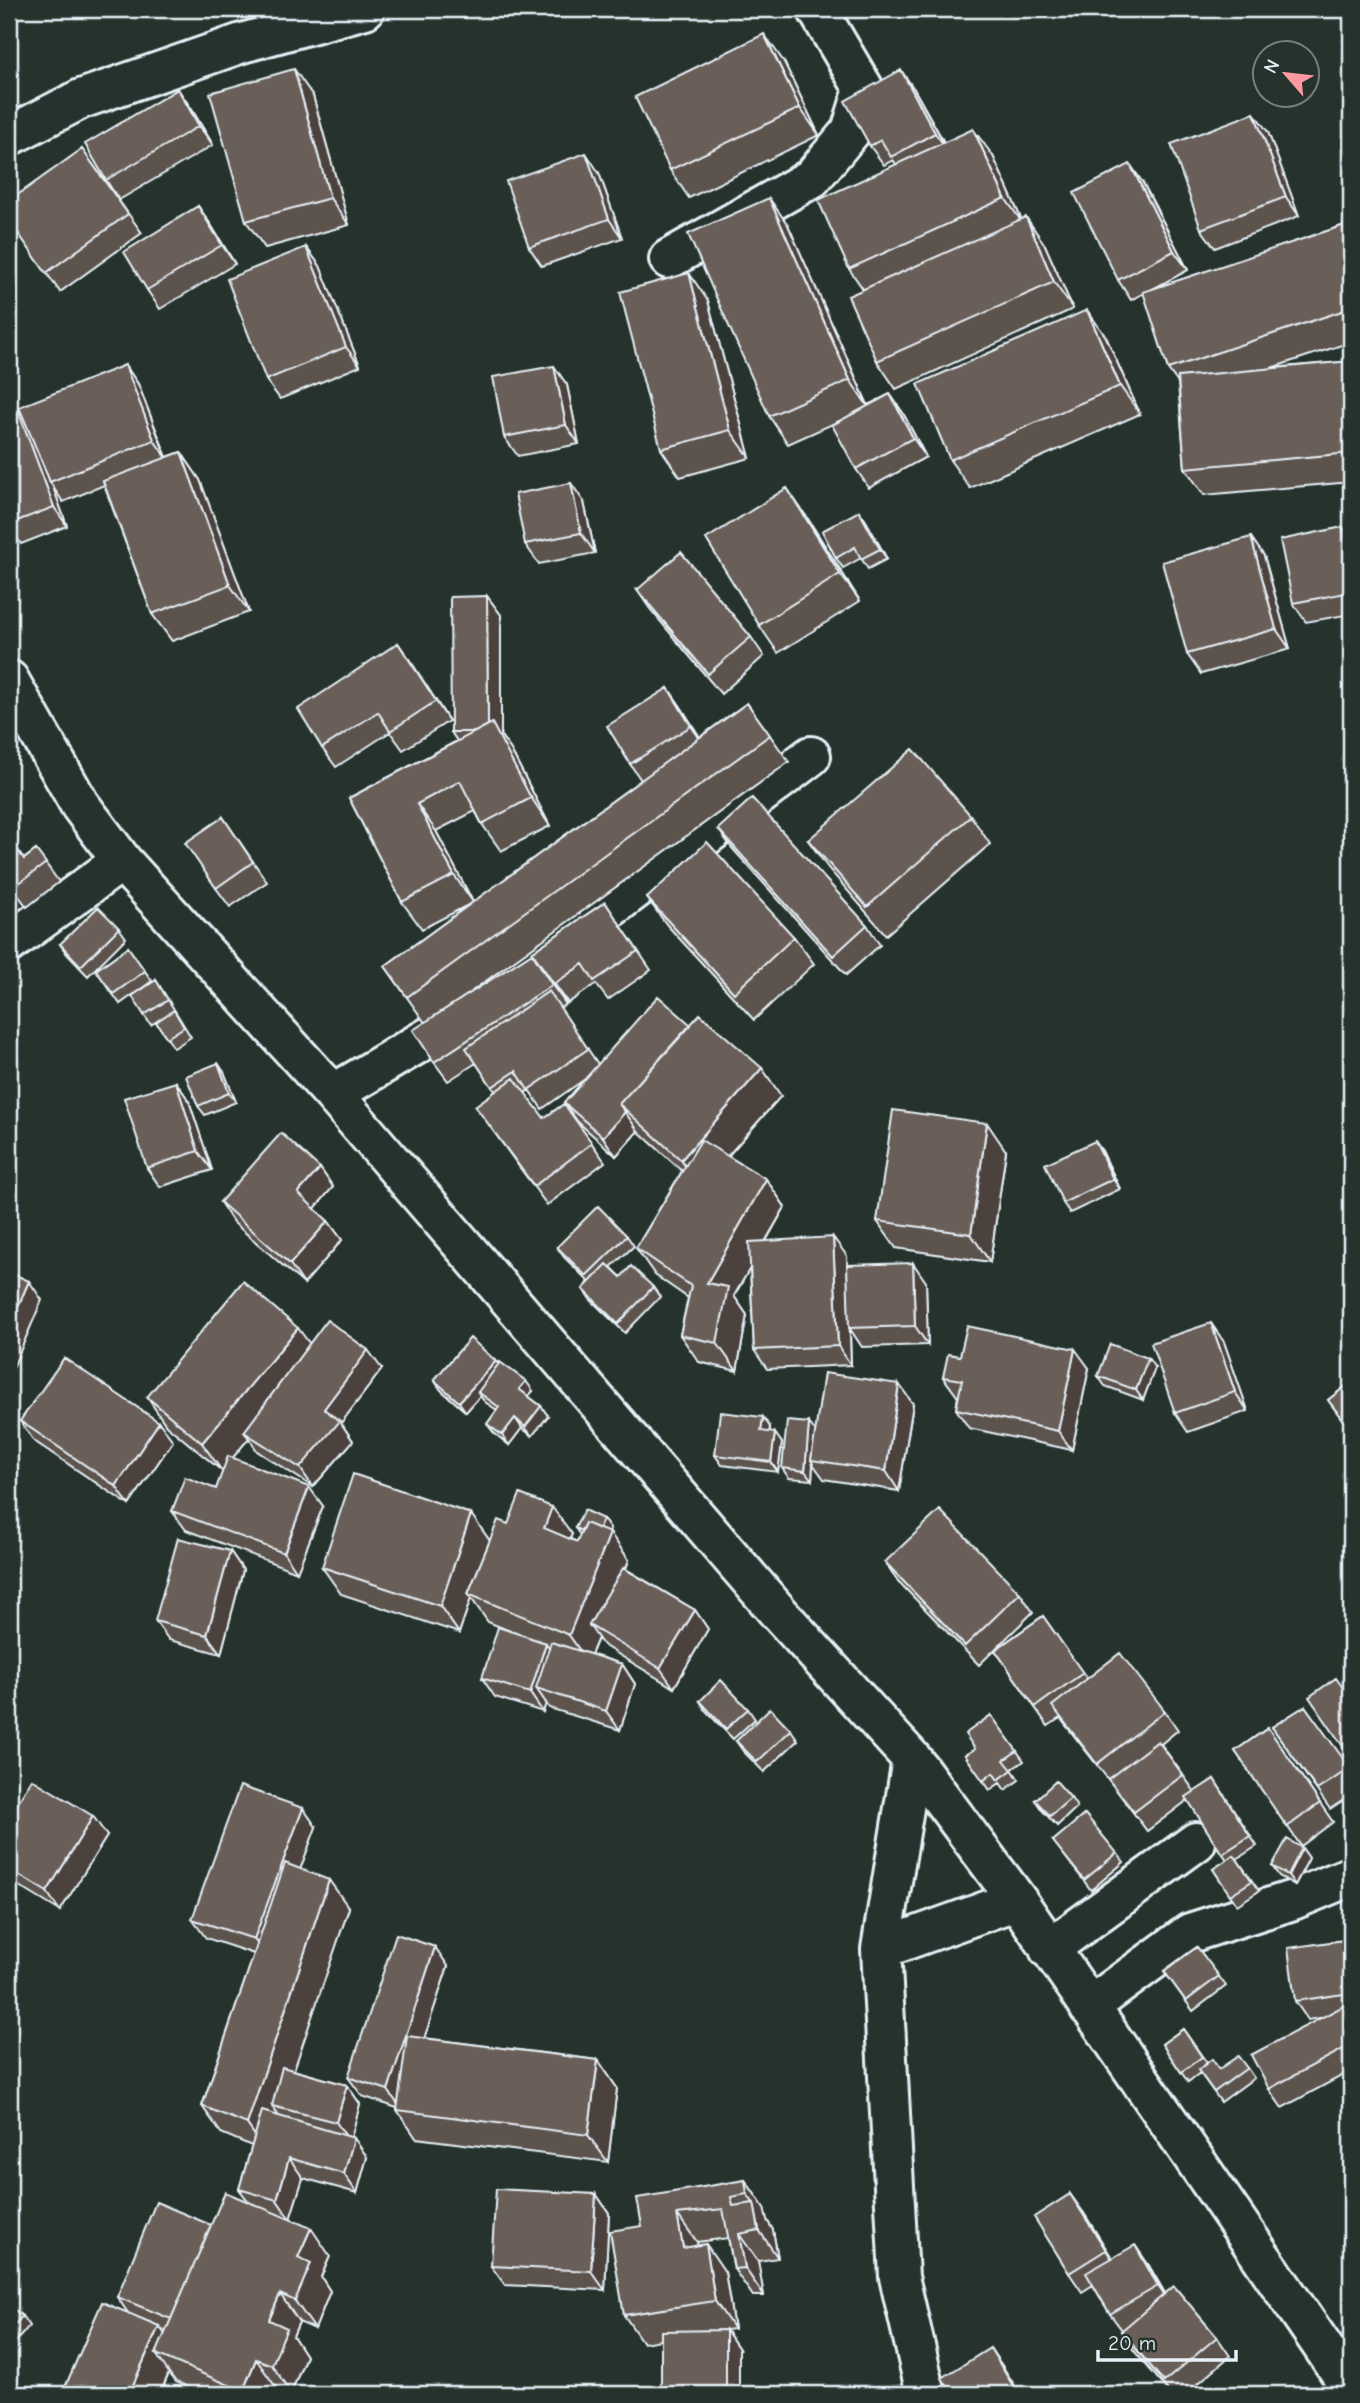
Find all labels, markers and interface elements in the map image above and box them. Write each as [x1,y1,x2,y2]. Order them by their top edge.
north arrow [1252,38,1322,108]
text: N [1259,56,1284,77]
scale bar [1098,2319,1236,2363]
text: 20 m [1108,2331,1156,2355]

